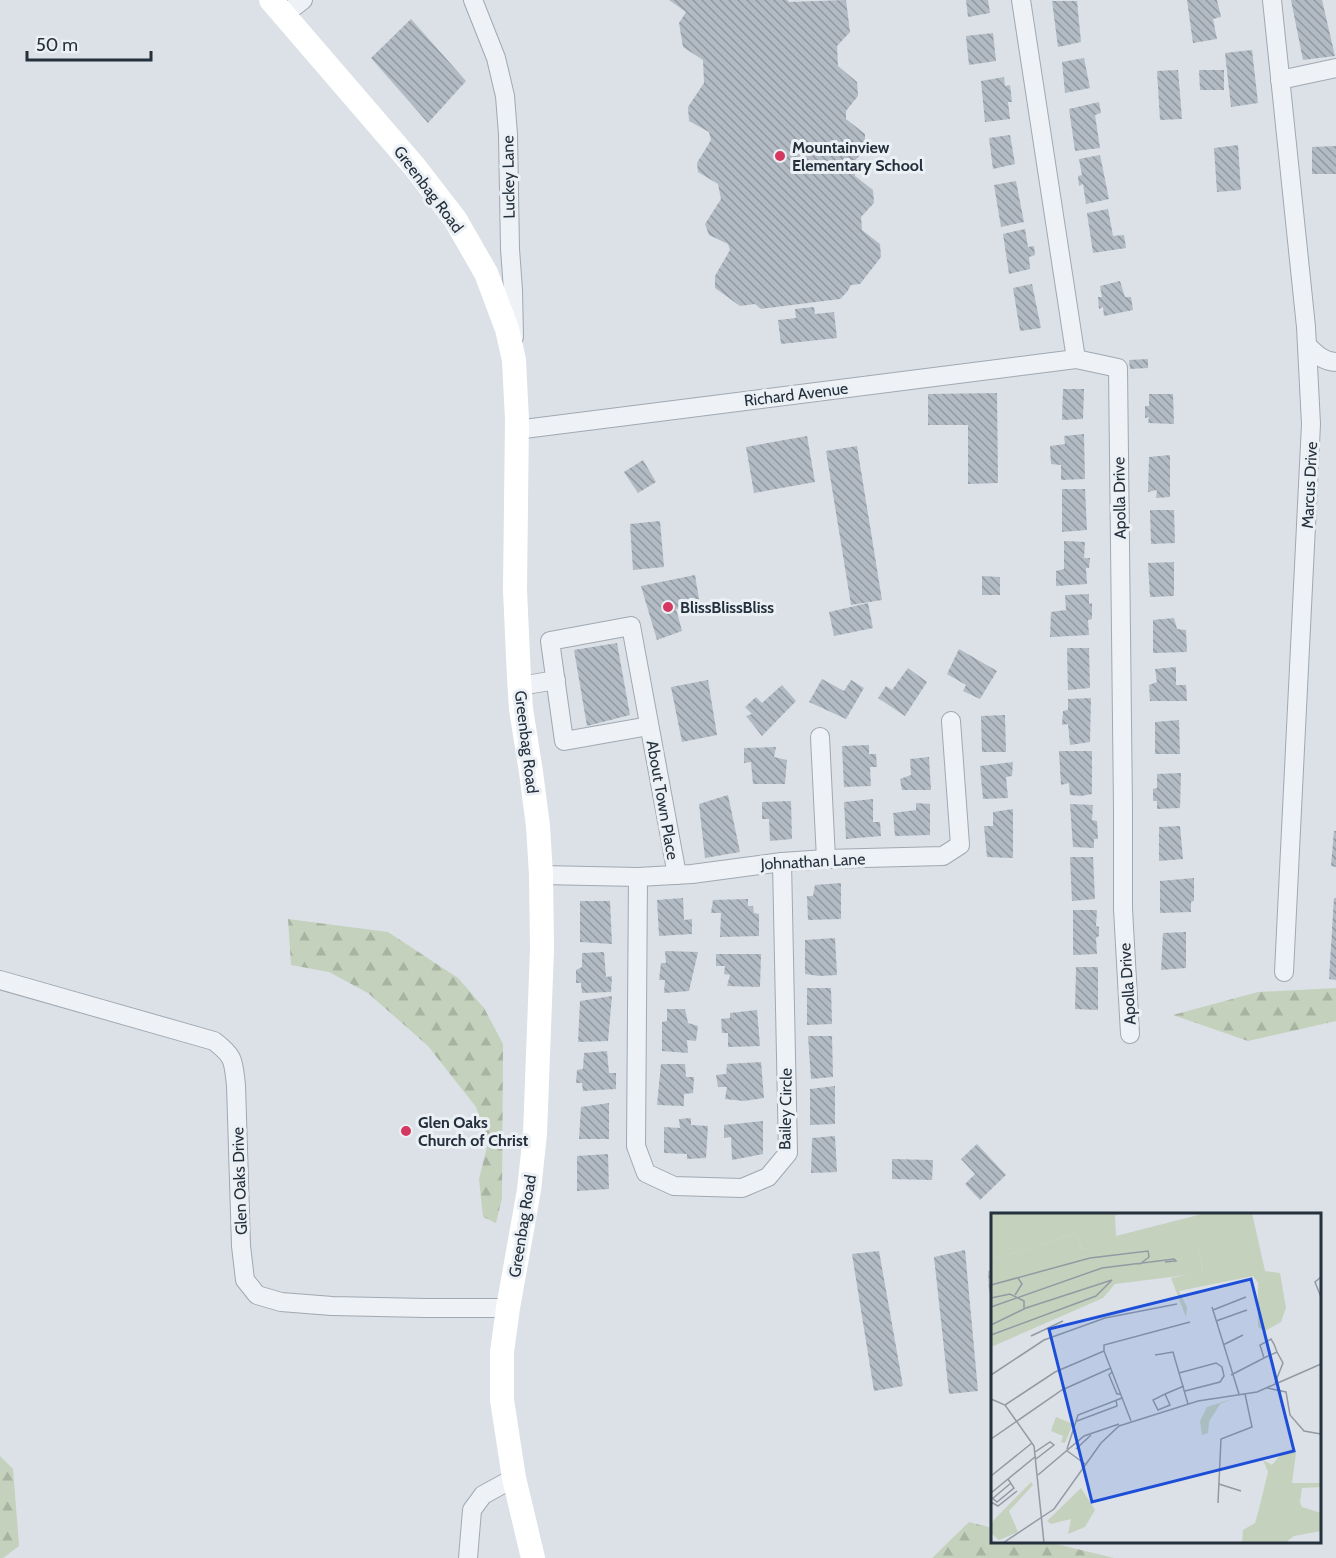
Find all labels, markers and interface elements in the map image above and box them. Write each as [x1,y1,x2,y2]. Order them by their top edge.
scale bar [27,24,152,62]
text: 50 m [36,34,78,56]
street label: Luckey Lane [498,135,519,219]
place label: Mountainview Elementary School [792,138,923,175]
street label: Greenbag Road [390,142,467,236]
marker: Mountainview Elementary School [773,149,787,163]
street label: Richard Avenue [743,379,849,410]
street label: Marcus Drive [1298,441,1321,529]
street label: Apolla Drive [1109,457,1130,539]
place label: BlissBlissBliss [680,598,774,617]
marker: BlissBlissBliss [661,600,675,614]
street label: Greenbag Road [511,689,542,795]
street label: About Town Place [643,739,682,861]
street label: Johnathan Lane [759,849,866,874]
street label: Apolla Drive [1115,942,1140,1026]
street label: Bailey Circle [775,1068,796,1150]
place label: Glen Oaks Church of Christ [418,1113,529,1150]
marker: Glen Oaks Church of Christ [399,1124,413,1138]
street label: Glen Oaks Drive [228,1127,251,1235]
street label: Greenbag Road [505,1173,540,1279]
inset map [991,1213,1321,1543]

